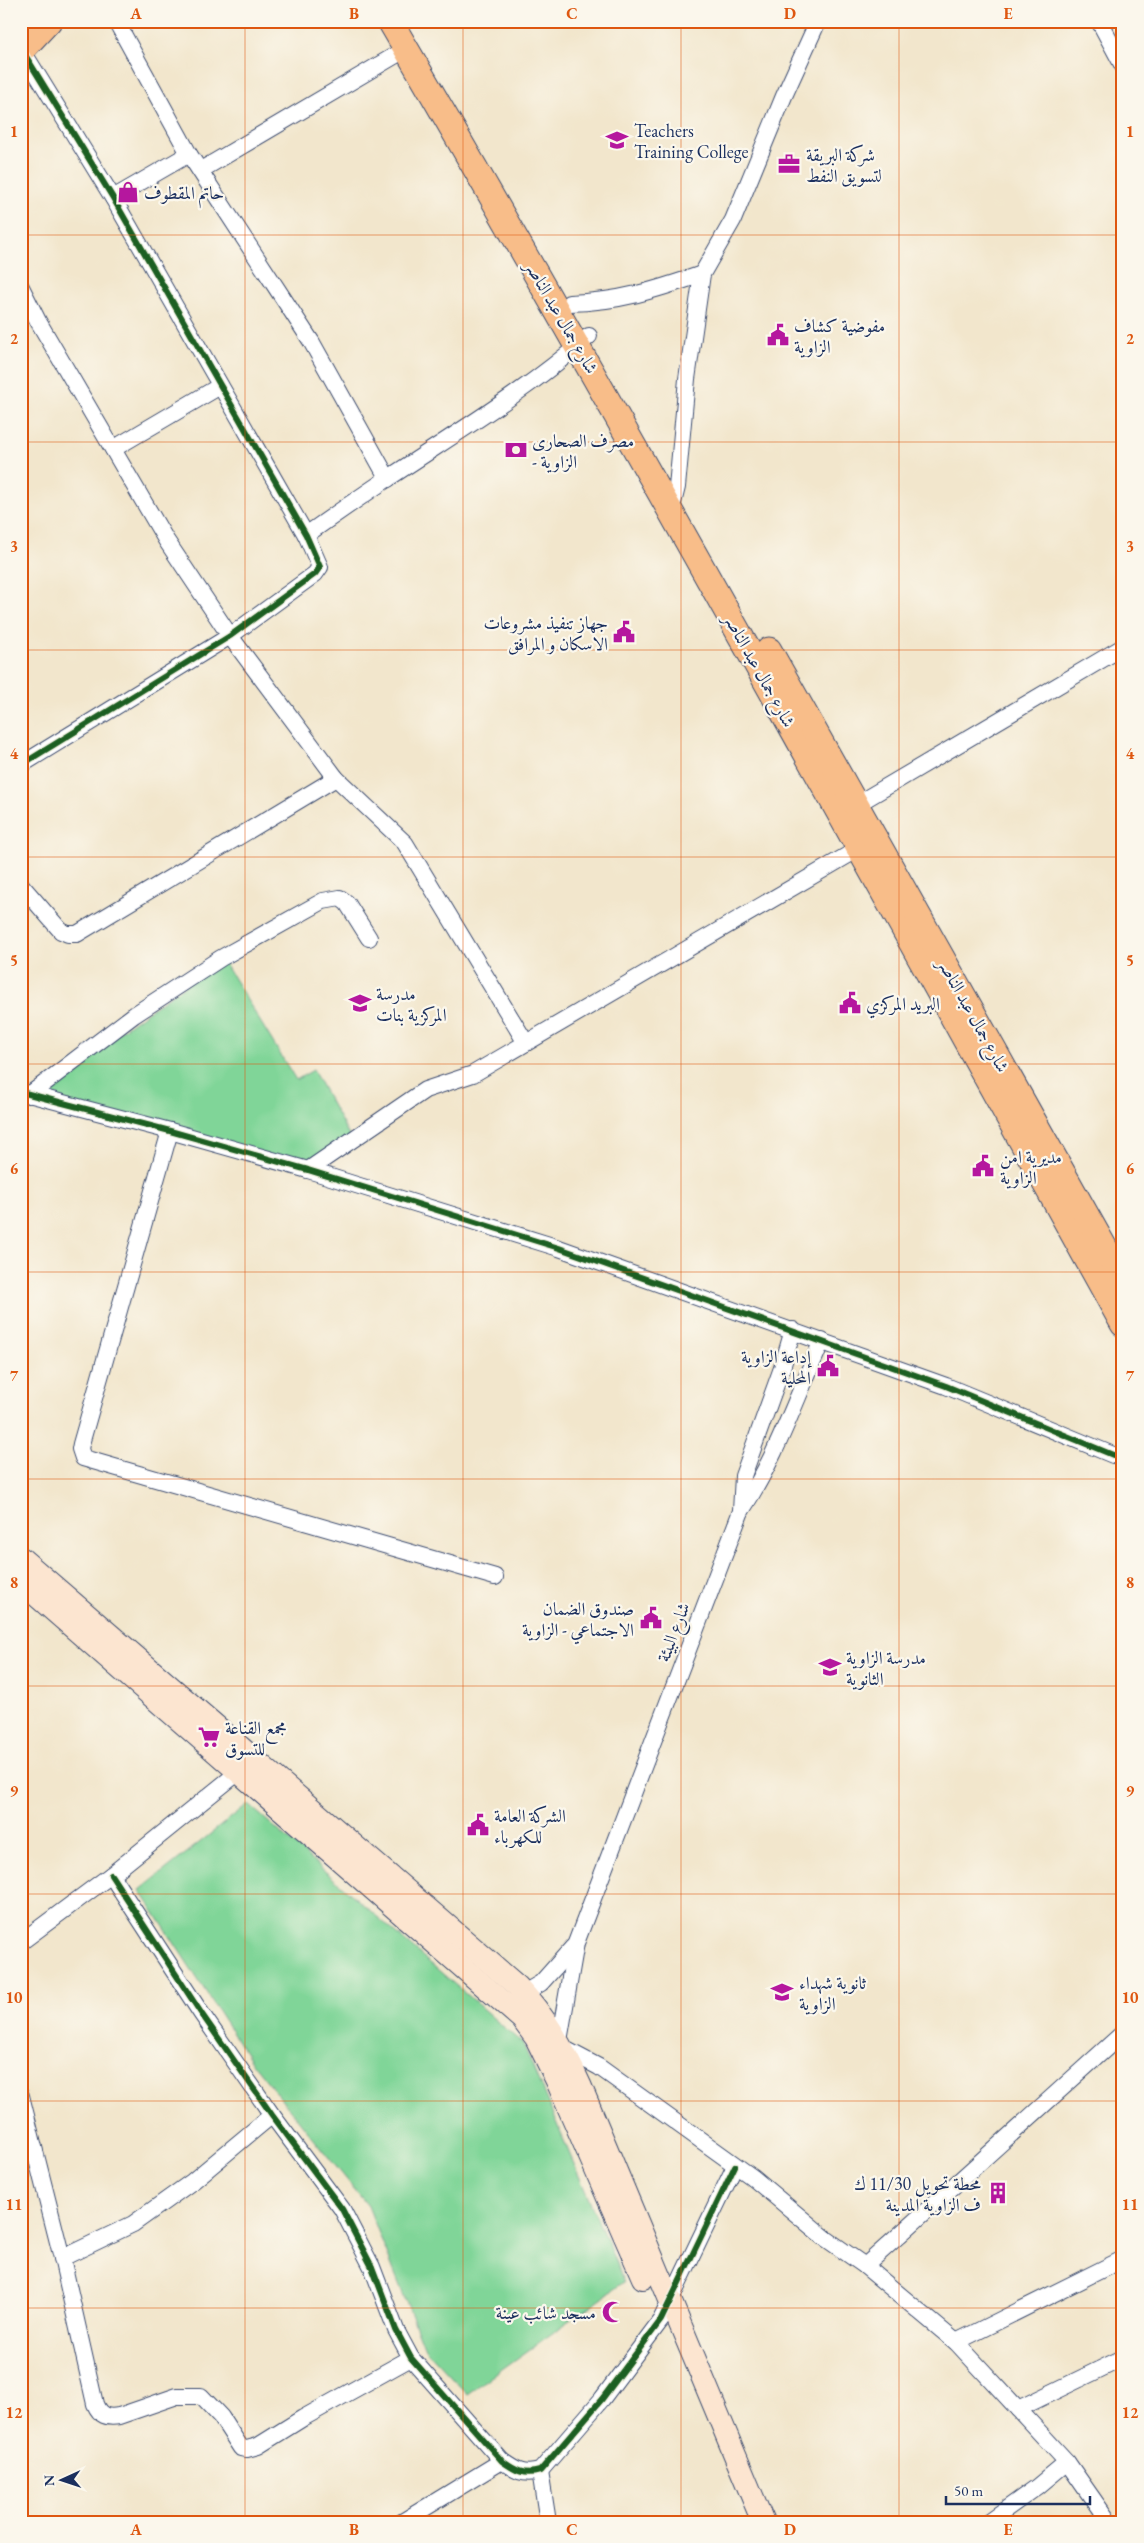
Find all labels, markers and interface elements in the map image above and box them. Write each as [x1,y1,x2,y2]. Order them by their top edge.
text: A [129,3,142,24]
text: B [349,3,359,24]
text: C [566,3,578,24]
text: D [784,3,796,24]
text: E [1003,3,1013,24]
place label: Teachers Training College [634,119,749,163]
text: 1 [10,121,18,142]
text: 1 [1126,121,1134,142]
school or university icon: Teachers Training College [604,127,630,153]
place label: شركة البريقة لتسويق النفط [806,143,882,187]
office icon: شركة البريقة لتسويق النفط [776,151,802,177]
shop icon: حاتم المقطوف [115,179,141,205]
place label: حاتم المقطوف [144,181,224,209]
street label: شارع جمال عبد الناصر [516,255,604,380]
place label: مفوضية كشاف الزاوية [794,314,885,358]
public building icon: مفوضية كشاف الزاوية [765,322,791,348]
text: 2 [10,328,19,349]
text: 2 [1126,328,1135,349]
place label: مصرف الصحارى - الزاوية [532,429,634,473]
bank icon: مصرف الصحارى - الزاوية [503,437,529,463]
text: 3 [10,536,18,557]
text: 3 [1126,536,1134,557]
street label: شارع جمال عبد الناصر [715,607,801,733]
place label: جهاز تنفيذ مشروعات الاسكان و المرافق [483,611,608,656]
public building icon: جهاز تنفيذ مشروعات الاسكان و المرافق [611,619,637,645]
text: 4 [10,743,19,764]
text: 4 [1126,743,1135,764]
text: 5 [10,950,18,971]
text: 5 [1126,950,1134,971]
street label: شارع جمال عبد الناصر [929,952,1015,1078]
place label: مدرسة المركزية بنات [376,982,447,1027]
school or university icon: مدرسة المركزية بنات [347,990,373,1016]
public building icon: البريد المركزي [837,990,863,1016]
place label: البريد المركزي [866,992,940,1019]
place label: مديرية امن الزاوية [1000,1145,1062,1189]
public building icon: مديرية امن الزاوية [970,1153,996,1179]
text: 6 [10,1158,19,1179]
text: 6 [1126,1158,1135,1179]
place label: إداعة الزاوية المحلية [741,1345,812,1389]
public building icon: إداعة الزاوية المحلية [815,1353,841,1379]
text: 7 [10,1365,19,1386]
text: 7 [1126,1365,1135,1386]
text: 8 [10,1572,18,1593]
text: 8 [1126,1572,1134,1593]
place label: صندوق الضمان الاجتماعي - الزاوية [522,1597,634,1645]
street label: شارع البيئة [651,1599,699,1666]
public building icon: صندوق الضمان الاجتماعي - الزاوية [638,1605,664,1631]
place label: مدرسة الزاوية الثانوية [846,1646,926,1690]
school or university icon: مدرسة الزاوية الثانوية [817,1654,843,1680]
place label: مجمع القناعة للتسوق [225,1716,287,1760]
supermarket icon: مجمع القناعة للتسوق [196,1724,222,1750]
text: 9 [10,1780,19,1801]
text: 9 [1126,1780,1135,1801]
place label: الشركة العامة للكهرباء [494,1804,566,1849]
public building icon: الشركة العامة للكهرباء [465,1812,491,1838]
place label: ثانوية شهداء الزاوية [799,1971,867,2015]
school or university icon: ثانوية شهداء الزاوية [769,1979,795,2005]
text: 10 [6,1987,23,2008]
text: 10 [1122,1987,1139,2008]
place label: محطة تحويل 11/30 ك ف الزاوية المدينة [854,2172,981,2217]
building icon: محطة تحويل 11/30 ك ف الزاوية المدينة [985,2180,1011,2206]
text: 11 [6,2194,22,2215]
text: 11 [1122,2194,1138,2215]
mosque icon: مسجد شائب عينة [600,2299,626,2325]
place label: مسجد شائب عينة [496,2301,596,2324]
text: 12 [6,2402,23,2423]
text: 12 [1122,2402,1139,2423]
north arrow [38,2456,88,2506]
scale bar [946,2473,1090,2505]
text: N [40,2474,58,2487]
text: 50 m [954,2481,983,2500]
text: A [129,2519,142,2540]
text: B [349,2519,359,2540]
text: C [566,2519,578,2540]
text: D [784,2519,796,2540]
text: E [1003,2519,1013,2540]

